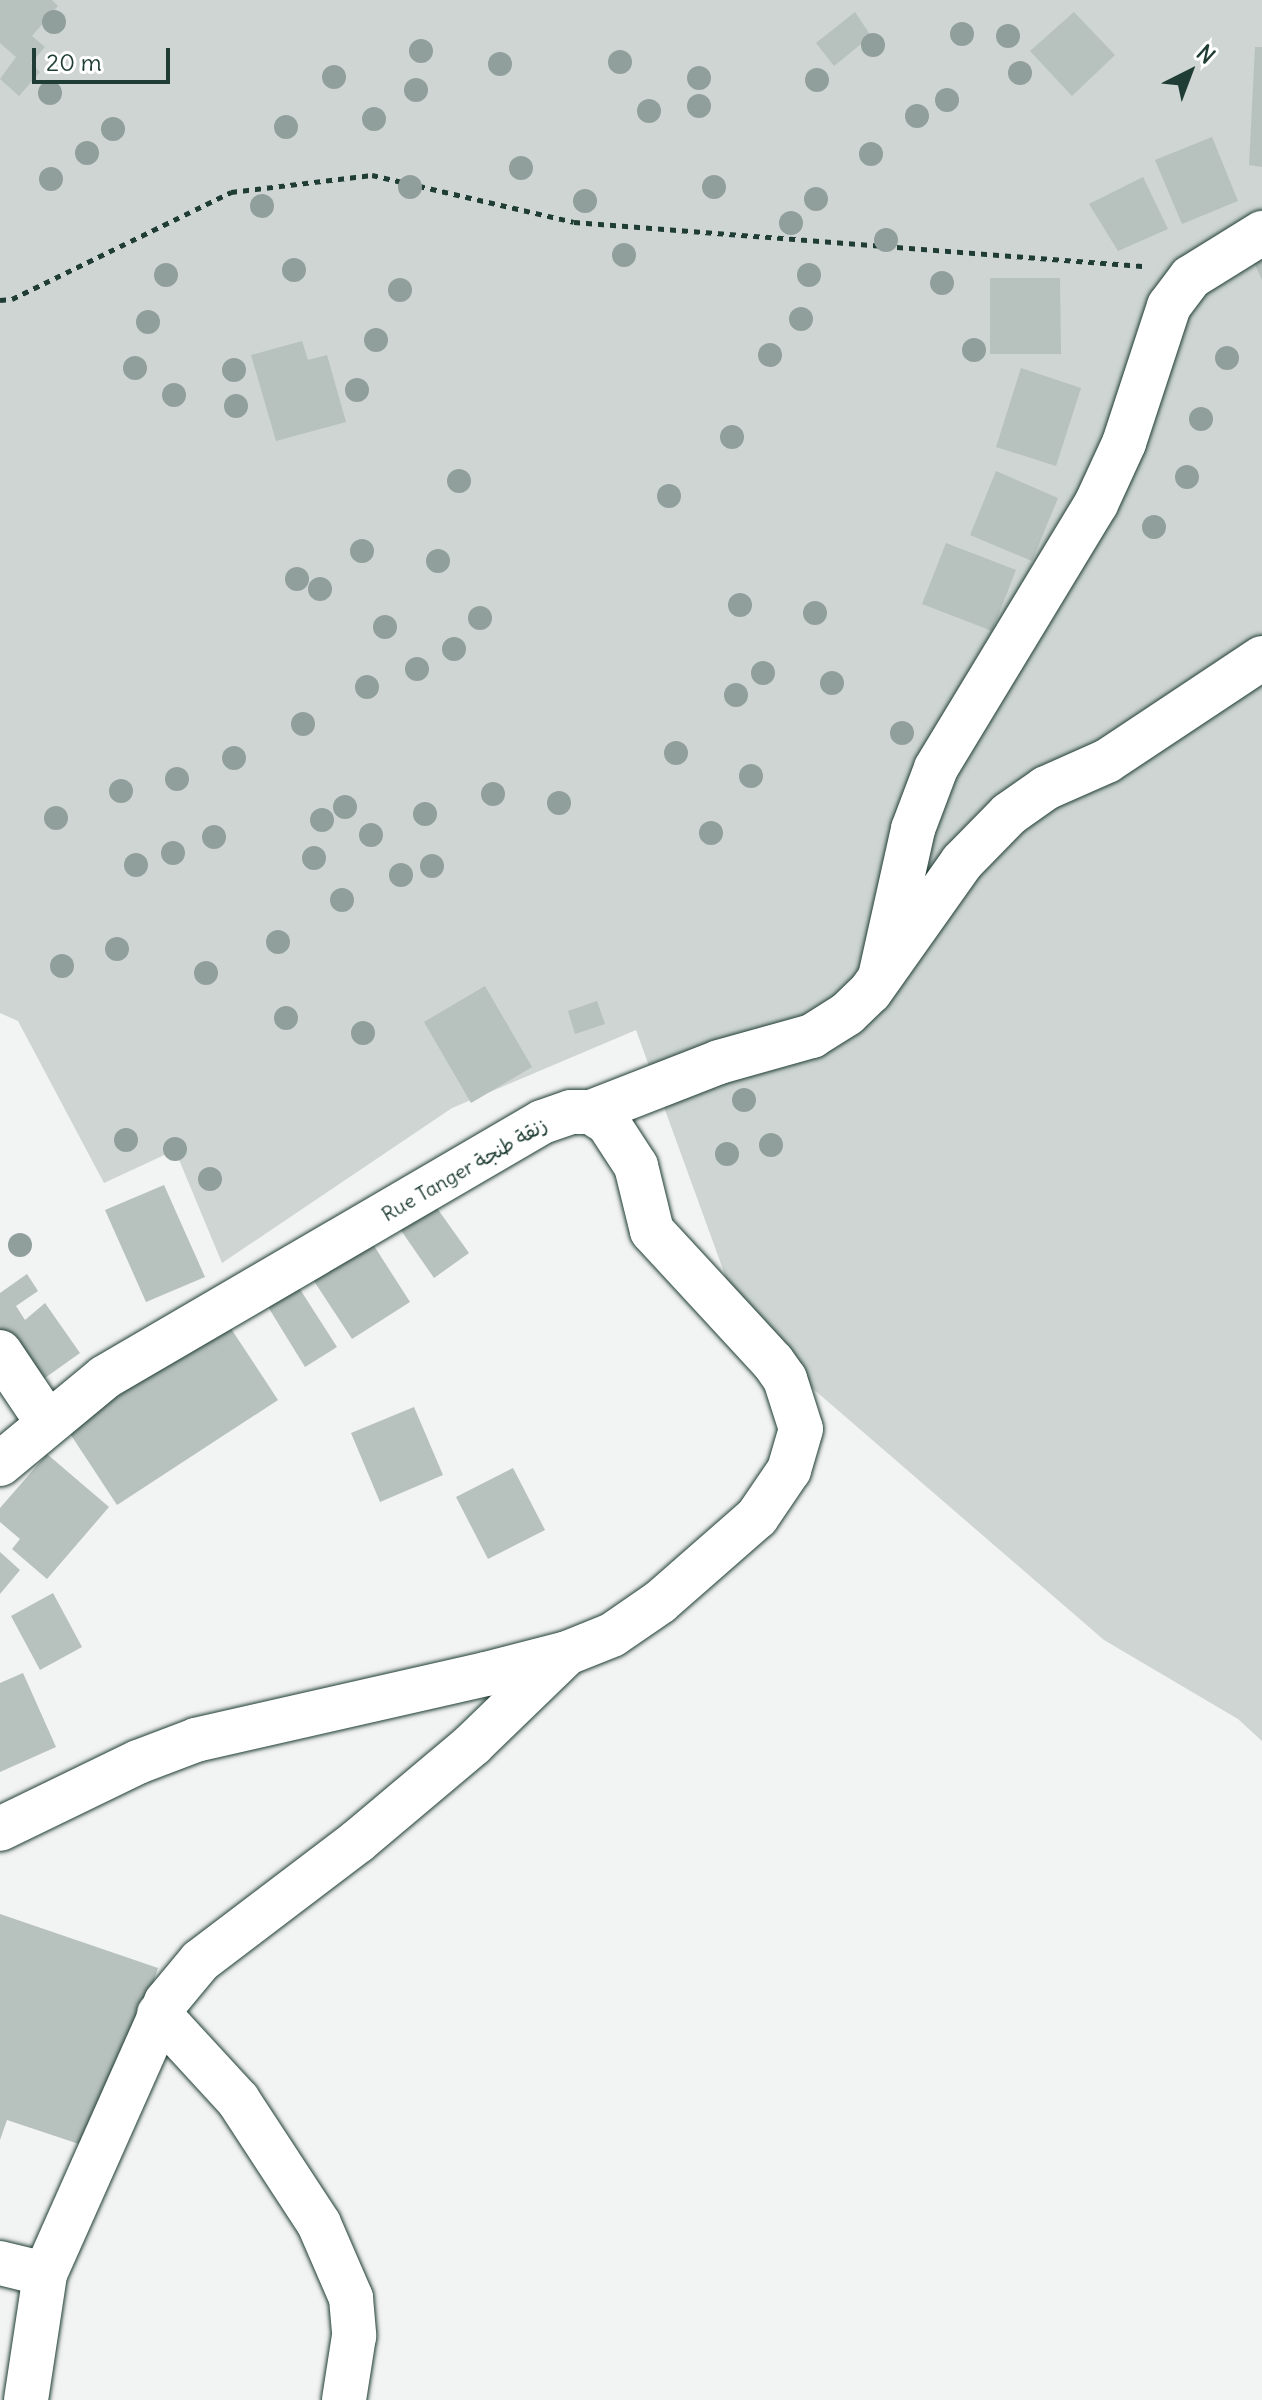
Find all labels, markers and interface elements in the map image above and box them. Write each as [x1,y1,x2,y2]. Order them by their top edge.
scale bar [36,32,174,82]
north arrow [1150,32,1230,112]
text: N [1191,39,1221,70]
text: 20 m [46,47,102,77]
street label: Rue Tanger زنقة طنجة [377,1112,551,1226]

